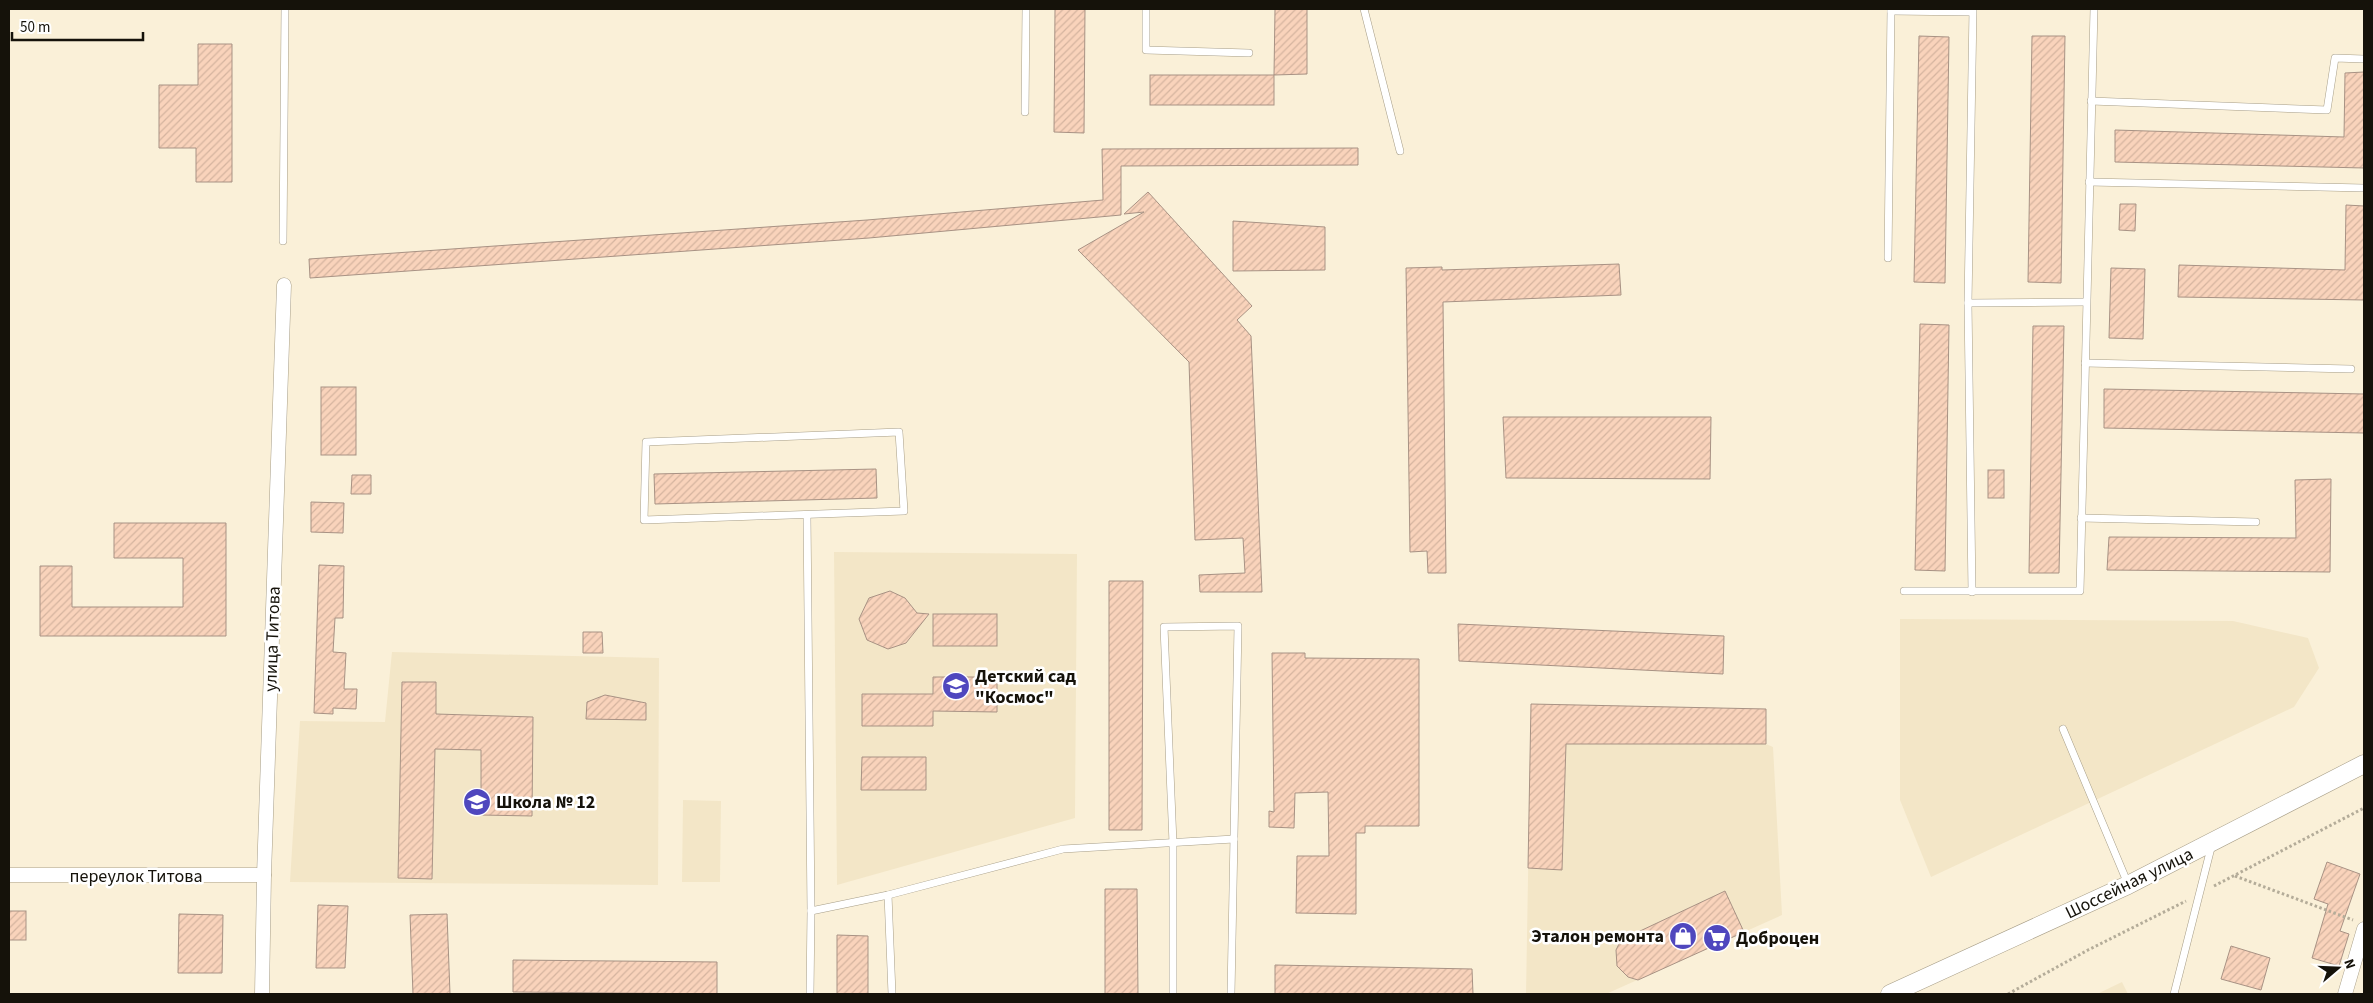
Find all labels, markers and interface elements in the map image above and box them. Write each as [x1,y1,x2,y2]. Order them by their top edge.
scale bar [12,10,144,42]
text: 50 m [20,17,50,38]
street label: улица Титова [258,586,287,692]
place label: Детский сад "Космос" [975,664,1077,710]
school or university icon: Детский сад "Космос" [941,671,971,701]
school or university icon: Школа № 12 [462,787,492,817]
place label: Школа № 12 [496,790,595,815]
street label: Шоссейная улица [2061,842,2197,925]
street label: переулок Титова [70,864,202,889]
shop icon: Эталон ремонта [1668,921,1698,951]
supermarket icon: Доброцен [1702,923,1732,953]
place label: Эталон ремонта [1531,924,1664,949]
place label: Доброцен [1736,926,1819,951]
north arrow [2313,943,2363,993]
text: N [2338,956,2360,972]

